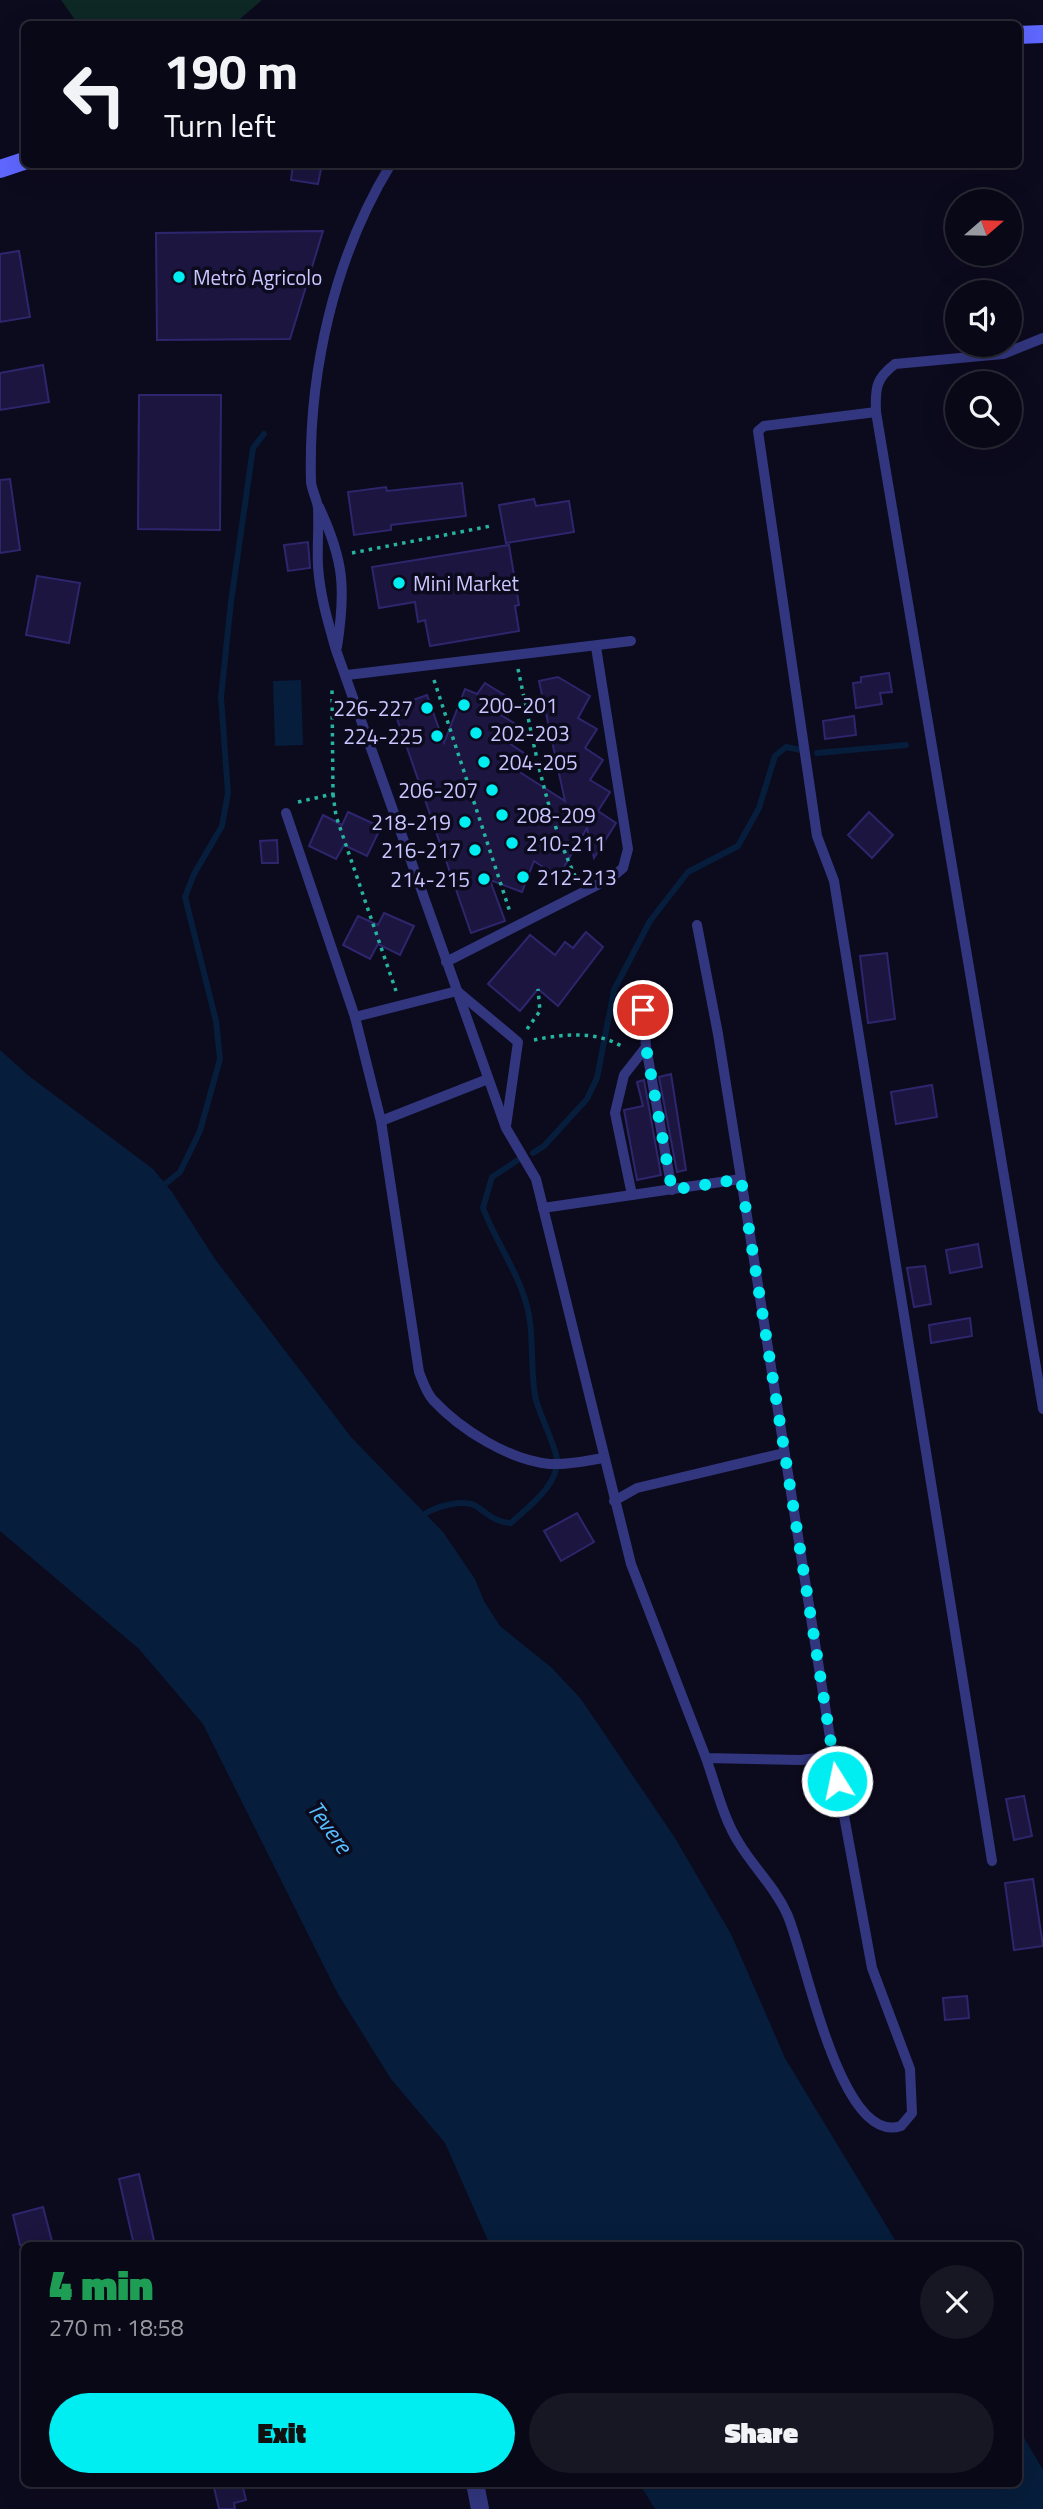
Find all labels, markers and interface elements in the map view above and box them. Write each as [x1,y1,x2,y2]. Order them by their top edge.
text: 190 m [164,33,298,108]
icon: left [49,49,140,140]
text: Turn left [164,101,276,149]
north arrow [945,189,1022,266]
map controls [945,189,1022,448]
place label: Metrò Agricolo [193,261,322,293]
marker: Metrò Agricolo [171,269,187,285]
button: sound [945,280,1022,357]
button: search [945,371,1022,448]
place label: Mini Market [413,567,519,599]
marker: Mini Market [391,575,407,591]
place label: 200-201 [478,689,558,721]
place label: 226-227 [333,692,413,724]
marker: 200-201 [456,697,472,713]
marker: 226-227 [419,700,435,716]
place label: 202-203 [490,717,570,749]
place label: 224-225 [343,720,423,752]
marker: 202-203 [468,725,484,741]
marker: 224-225 [429,728,445,744]
place label: 204-205 [498,746,578,778]
marker: 204-205 [476,754,492,770]
place label: 206-207 [398,774,478,806]
marker: 206-207 [484,782,500,798]
place label: 208-209 [516,799,596,831]
place label: 218-219 [371,806,451,838]
marker: 208-209 [494,807,510,823]
marker: 218-219 [457,814,473,830]
place label: 210-211 [526,827,606,859]
place label: 216-217 [381,834,461,866]
marker: 210-211 [504,835,520,851]
marker: 216-217 [467,842,483,858]
place label: 212-213 [537,861,617,893]
place label: 214-215 [390,863,470,895]
marker: 212-213 [515,869,531,885]
marker: 214-215 [476,871,492,887]
pin [613,980,673,1040]
icon: arrive [624,991,662,1029]
position arrow [800,1744,874,1818]
water label: Tevere [299,1793,362,1862]
text: 4 min [49,2252,153,2316]
button: close [920,2265,994,2339]
text: 270 m · 18:58 [49,2310,184,2345]
button: Exit [49,2393,515,2473]
button: Share [529,2393,994,2473]

